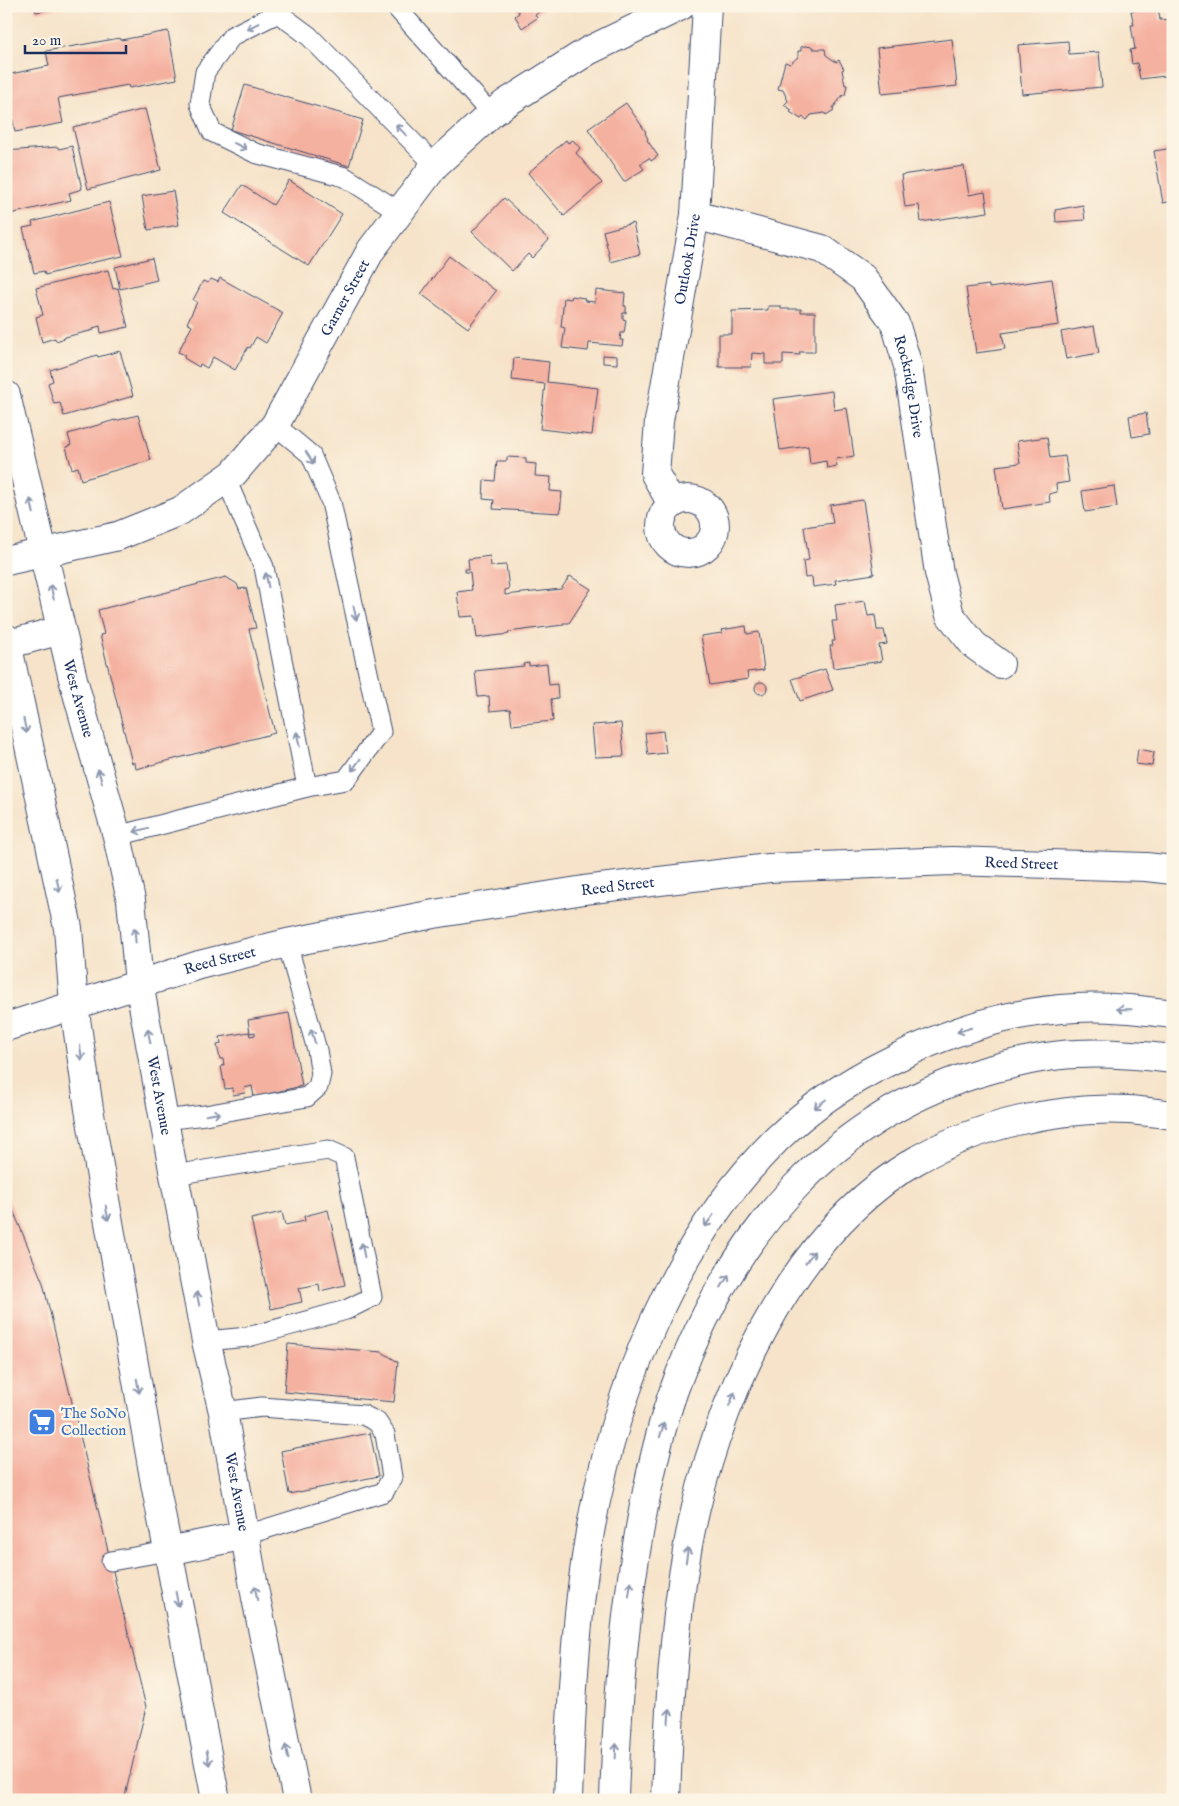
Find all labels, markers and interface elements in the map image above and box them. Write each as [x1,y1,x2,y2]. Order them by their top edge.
one-way arrow [246,21,261,31]
scale bar [25,22,126,54]
text: 20 m [32,31,62,50]
one-way arrow [395,124,407,136]
one-way arrow [232,142,247,151]
street label: Outlook Drive [670,212,705,306]
street label: Garner Street [316,256,374,339]
street label: Rockridge Drive [890,332,928,439]
one-way arrow [305,451,316,465]
one-way arrow [27,498,36,514]
one-way arrow [261,572,271,588]
one-way arrow [47,584,56,600]
one-way arrow [351,605,360,621]
street label: West Avenue [59,658,98,740]
one-way arrow [21,718,30,734]
one-way arrow [292,732,302,748]
one-way arrow [351,758,361,772]
one-way arrow [95,769,105,785]
one-way arrow [133,825,149,835]
street label: Reed Street [984,853,1059,874]
street label: Reed Street [580,872,655,900]
one-way arrow [54,877,64,893]
one-way arrow [130,927,140,943]
street label: Reed Street [181,942,258,979]
one-way arrow [1117,1004,1133,1014]
one-way arrow [957,1025,973,1035]
one-way arrow [144,1028,154,1044]
one-way arrow [308,1028,318,1044]
one-way arrow [76,1045,86,1061]
street label: West Avenue [143,1054,176,1137]
one-way arrow [814,1098,827,1109]
one-way arrow [204,1108,220,1118]
one-way arrow [103,1205,113,1221]
one-way arrow [704,1214,714,1228]
one-way arrow [357,1242,367,1258]
one-way arrow [805,1250,815,1264]
one-way arrow [720,1274,731,1288]
one-way arrow [193,1291,202,1307]
one-way arrow [133,1377,143,1393]
one-way arrow [727,1392,737,1407]
place label: The SoNo Collection [61,1404,126,1440]
supermarket icon: The SoNo Collection [27,1407,57,1437]
one-way arrow [657,1422,667,1438]
street label: West Avenue [221,1451,254,1533]
one-way arrow [682,1547,692,1563]
one-way arrow [625,1582,635,1598]
one-way arrow [250,1585,260,1601]
one-way arrow [173,1590,183,1606]
one-way arrow [665,1708,674,1724]
one-way arrow [611,1743,620,1759]
one-way arrow [282,1744,292,1760]
one-way arrow [203,1750,213,1766]

